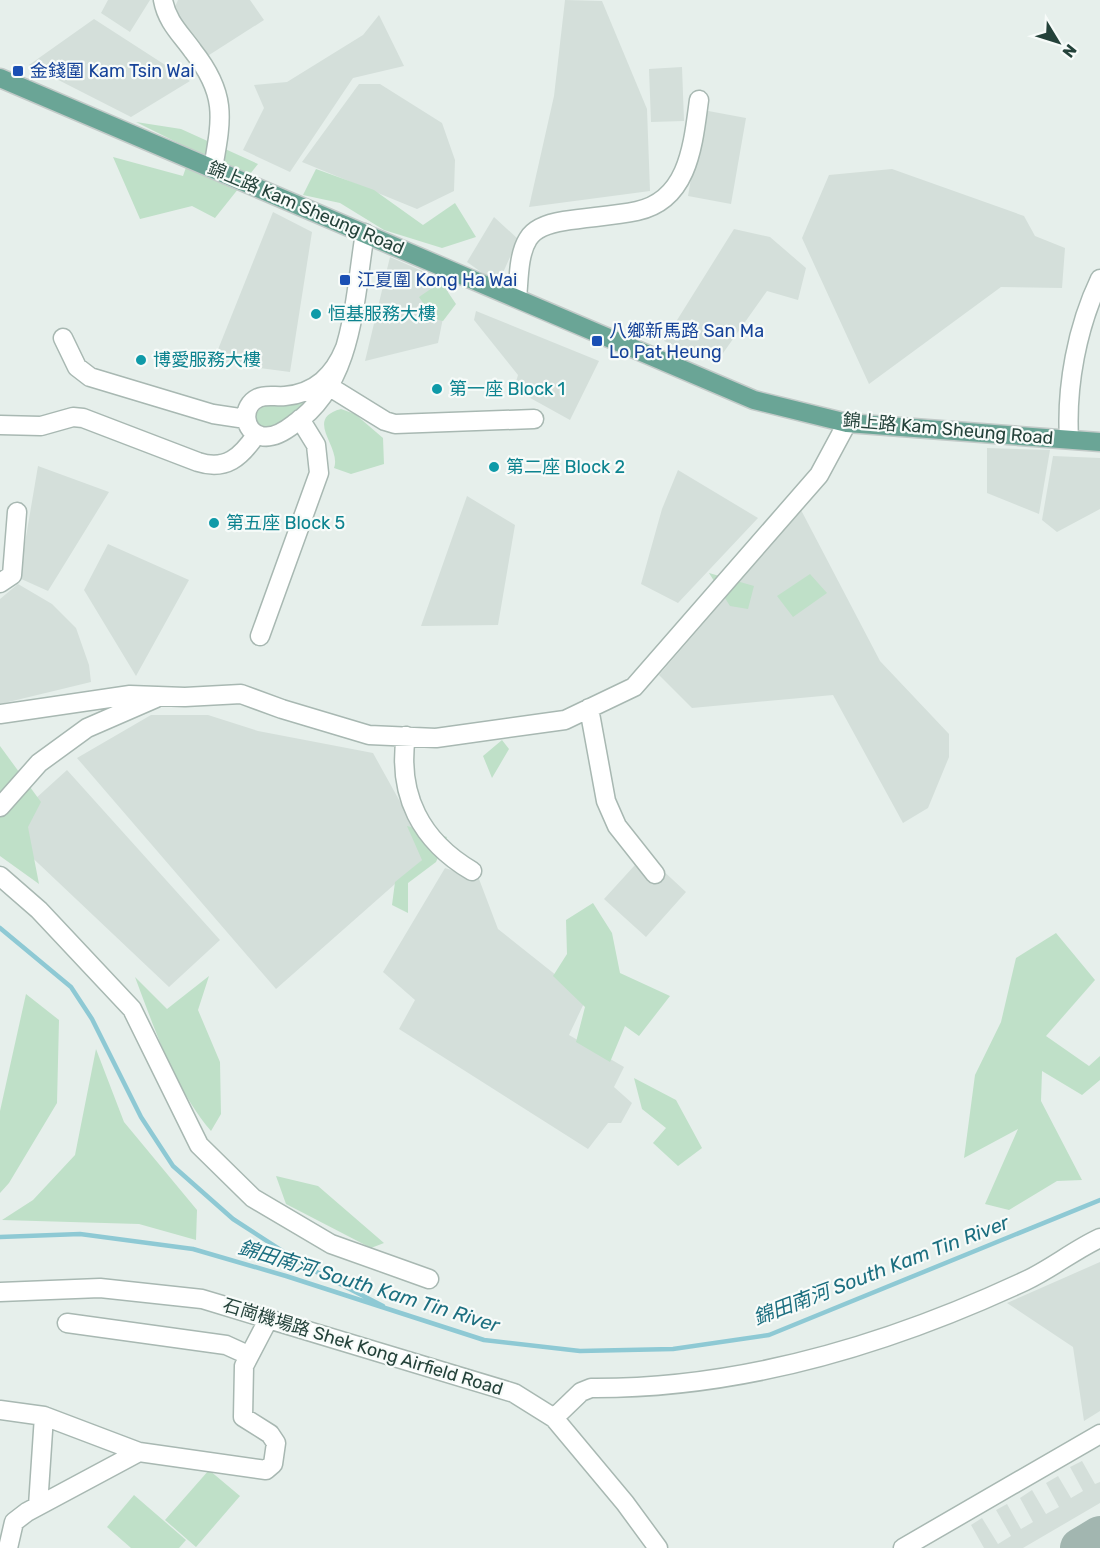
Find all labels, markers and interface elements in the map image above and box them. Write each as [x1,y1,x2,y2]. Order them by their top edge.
north arrow [1028,12,1088,72]
text: N [1058,41,1080,61]
place label: 金錢圍 Kam Tsin Wai [30,60,195,82]
marker: 金錢圍 Kam Tsin Wai [11,64,25,78]
street label: 錦上路 Kam Sheung Road [204,157,408,259]
place label: 江夏圍 Kong Ha Wai [357,269,517,291]
marker: 江夏圍 Kong Ha Wai [338,273,352,287]
place label: 恒基服務大樓 [328,303,436,325]
marker: 恒基服務大樓 [309,307,323,321]
place label: 八鄉新馬路 San Ma Lo Pat Heung [609,320,764,363]
marker: 八鄉新馬路 San Ma Lo Pat Heung [590,334,604,348]
place label: 博愛服務大樓 [153,349,261,371]
marker: 博愛服務大樓 [134,353,148,367]
place label: 第一座 Block 1 [449,378,565,400]
marker: 第一座 Block 1 [430,382,444,396]
street label: 錦上路 Kam Sheung Road [842,409,1054,449]
place label: 第二座 Block 2 [506,456,625,478]
marker: 第二座 Block 2 [487,460,501,474]
place label: 第五座 Block 5 [226,512,345,534]
marker: 第五座 Block 5 [207,516,221,530]
water label: 錦田南河 South Kam Tin River [750,1210,1014,1330]
water label: 錦田南河 South Kam Tin River [235,1235,504,1338]
street label: 石崗機場路 Shek Kong Airfield Road [220,1294,506,1400]

